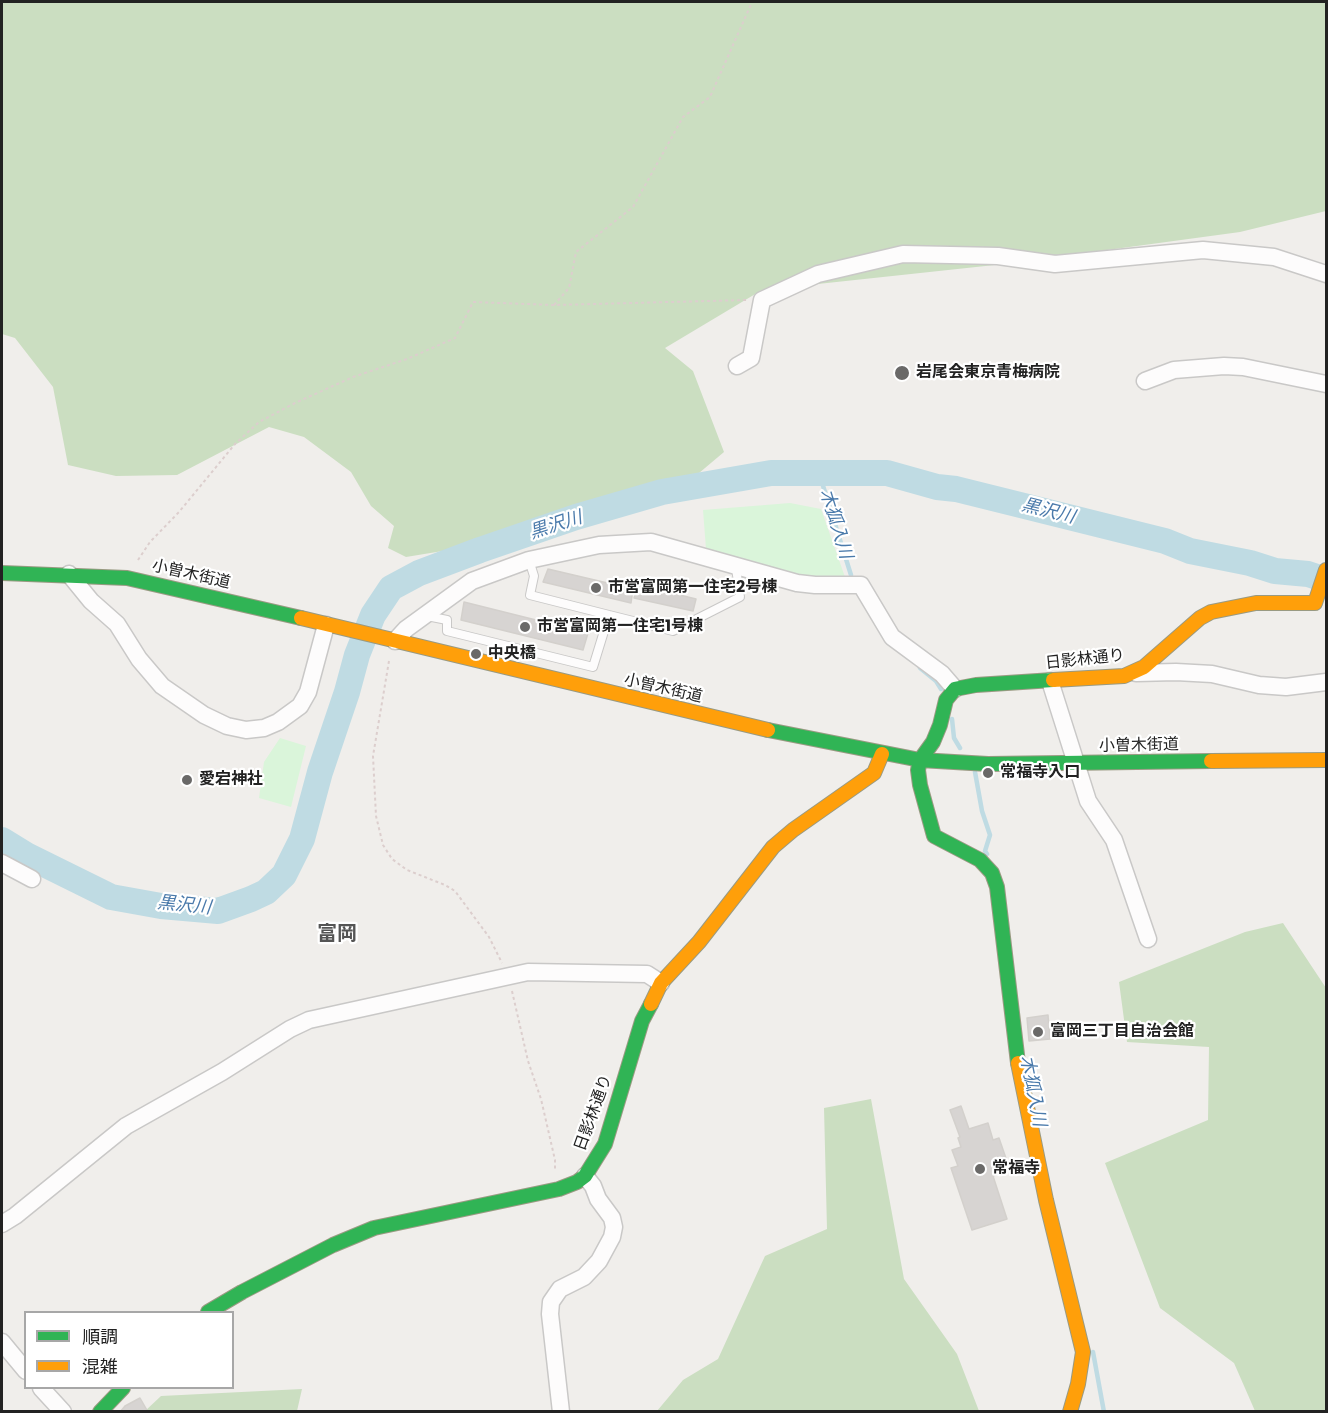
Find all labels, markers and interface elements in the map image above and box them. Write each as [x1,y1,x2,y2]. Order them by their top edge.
place label: 岩尾会東京青梅病院 [916,363,1060,383]
marker: 岩尾会東京青梅病院 [893,364,911,382]
water label: 木狐入川 [814,486,856,562]
water label: 黒沢川 [1019,495,1077,529]
water label: 黒沢川 [527,507,585,545]
street label: 小曽木街道 [150,557,232,593]
place label: 市営富岡第一住宅2号棟 [608,578,777,598]
marker: 市営富岡第一住宅2号棟 [589,581,603,595]
place label: 市営富岡第一住宅1号棟 [537,617,703,637]
marker: 市営富岡第一住宅1号棟 [518,620,532,634]
place label: 中央橋 [488,644,536,664]
street label: 日影林通り [1044,646,1126,674]
marker: 中央橋 [469,647,483,661]
street label: 小曽木街道 [622,671,704,707]
street label: 小曽木街道 [1099,736,1179,756]
place label: 常福寺入口 [1000,763,1080,783]
marker: 常福寺入口 [981,766,995,780]
place label: 愛宕神社 [199,770,263,790]
marker: 愛宕神社 [180,773,194,787]
water label: 黒沢川 [156,892,212,920]
district label: 富岡 [317,923,357,947]
place label: 富岡三丁目自治会館 [1050,1022,1194,1042]
marker: 富岡三丁目自治会館 [1031,1025,1045,1039]
water label: 木狐入川 [1015,1054,1049,1128]
street label: 日影林通り [571,1072,617,1154]
place label: 常福寺 [992,1159,1040,1179]
marker: 常福寺 [973,1162,987,1176]
legend [24,1311,234,1389]
text: 順調 [82,1324,118,1349]
text: 混雑 [82,1354,118,1379]

